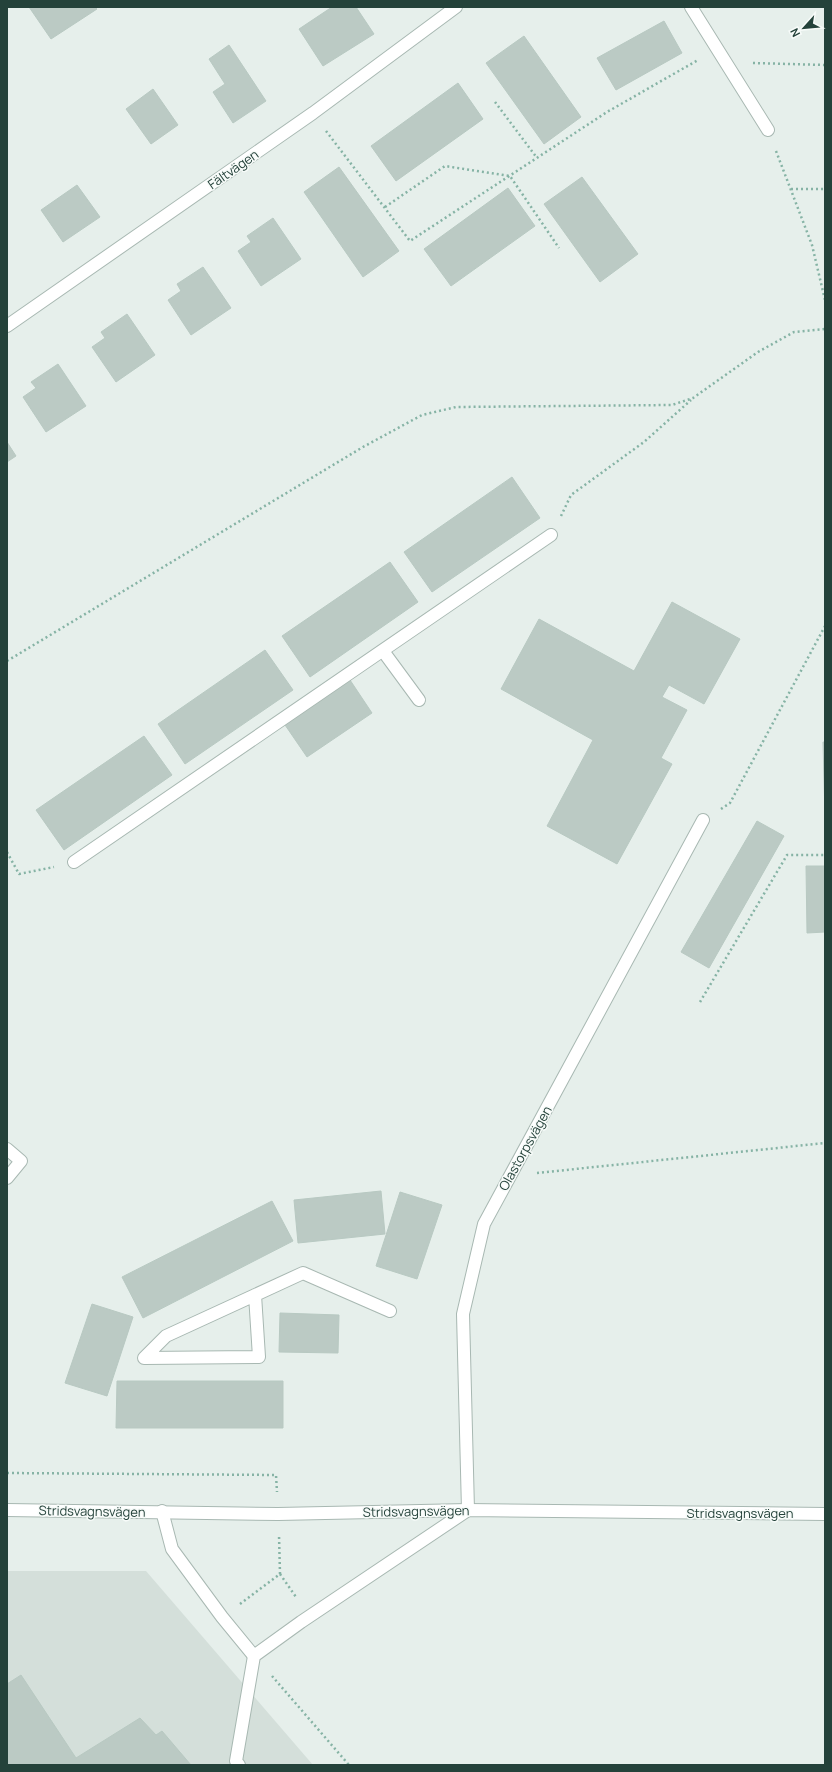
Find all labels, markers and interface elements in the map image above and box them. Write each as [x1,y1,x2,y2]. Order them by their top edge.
north arrow [784,8,824,48]
text: N [786,26,803,40]
street label: Fältvägen [204,145,262,193]
street label: Olastorpsvägen [494,1102,556,1194]
street label: Stridsvagnsvägen [38,1501,146,1521]
street label: Stridsvagnsvägen [362,1501,470,1521]
street label: Stridsvagnsvägen [687,1504,793,1522]

